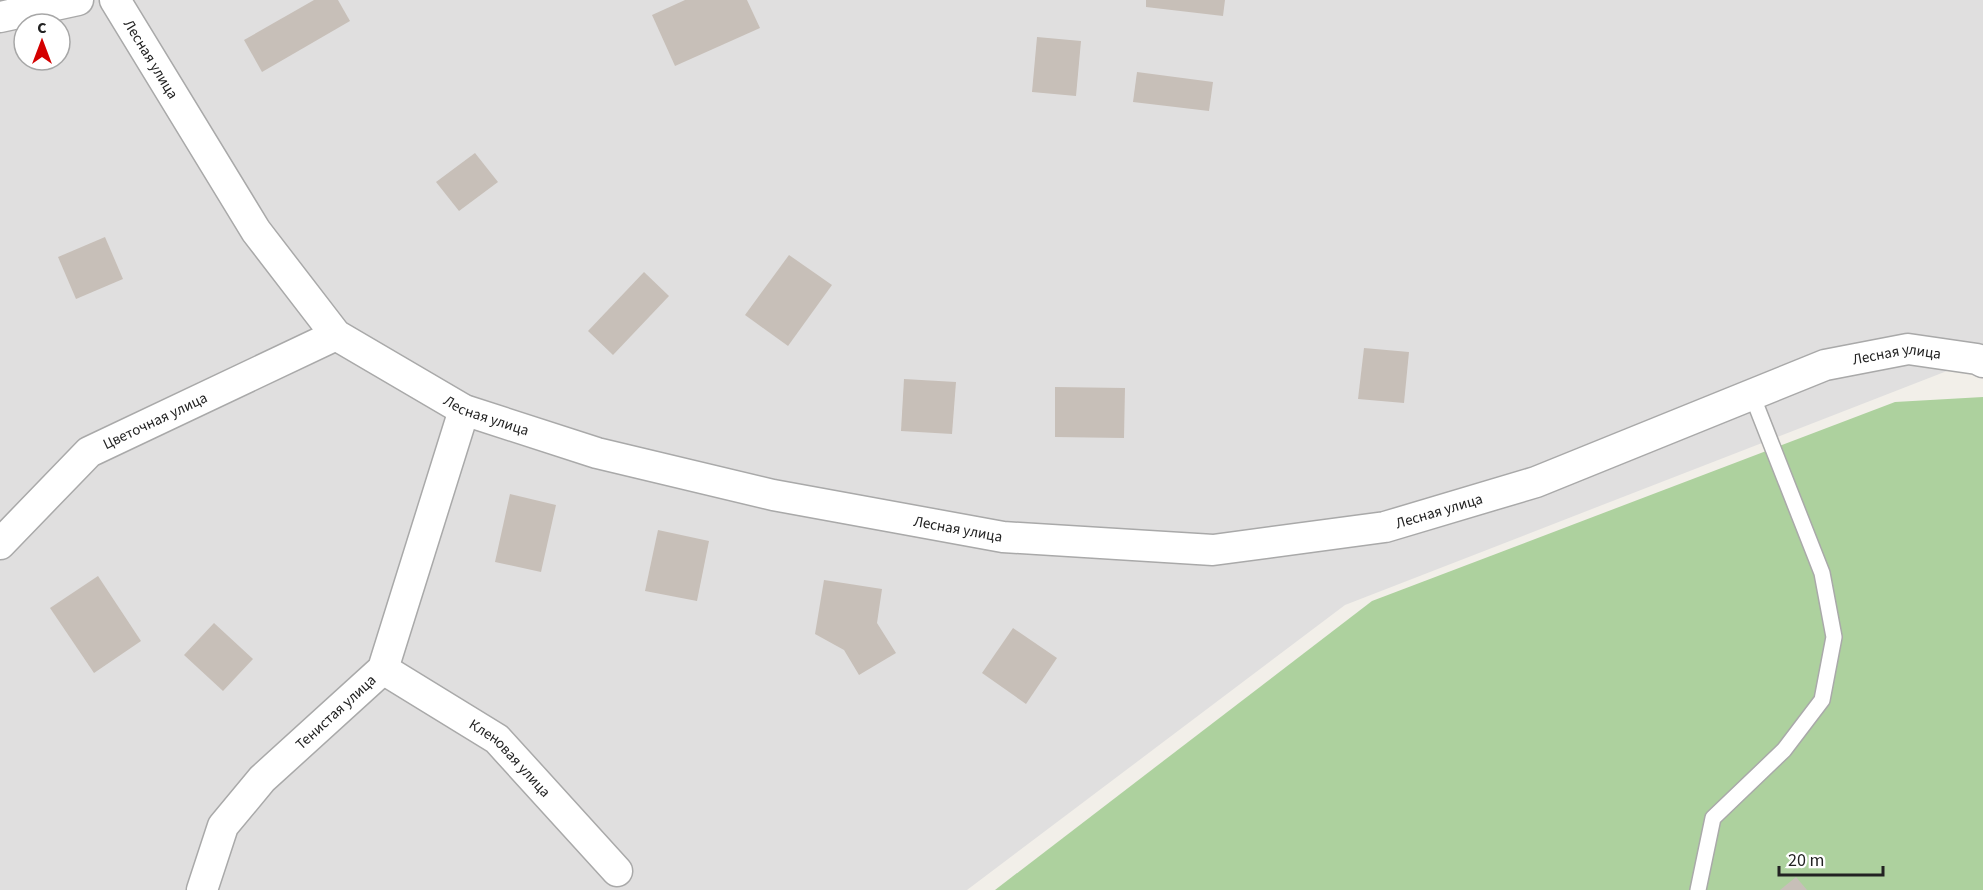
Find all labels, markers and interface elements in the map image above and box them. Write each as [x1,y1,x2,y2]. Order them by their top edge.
north arrow [12,12,72,72]
street label: Лесная улица [118,15,183,103]
text: С [37,17,47,39]
street label: Лесная улица [1851,339,1942,370]
street label: Цветочная улица [99,387,211,455]
street label: Лесная улица [439,390,532,441]
street label: Лесная улица [1393,488,1485,534]
street label: Лесная улица [912,511,1004,548]
street label: Тенистая улица [291,670,381,755]
street label: Кленовая улица [465,714,555,802]
scale bar [1779,839,1882,877]
text: 20 m [1788,848,1824,873]

